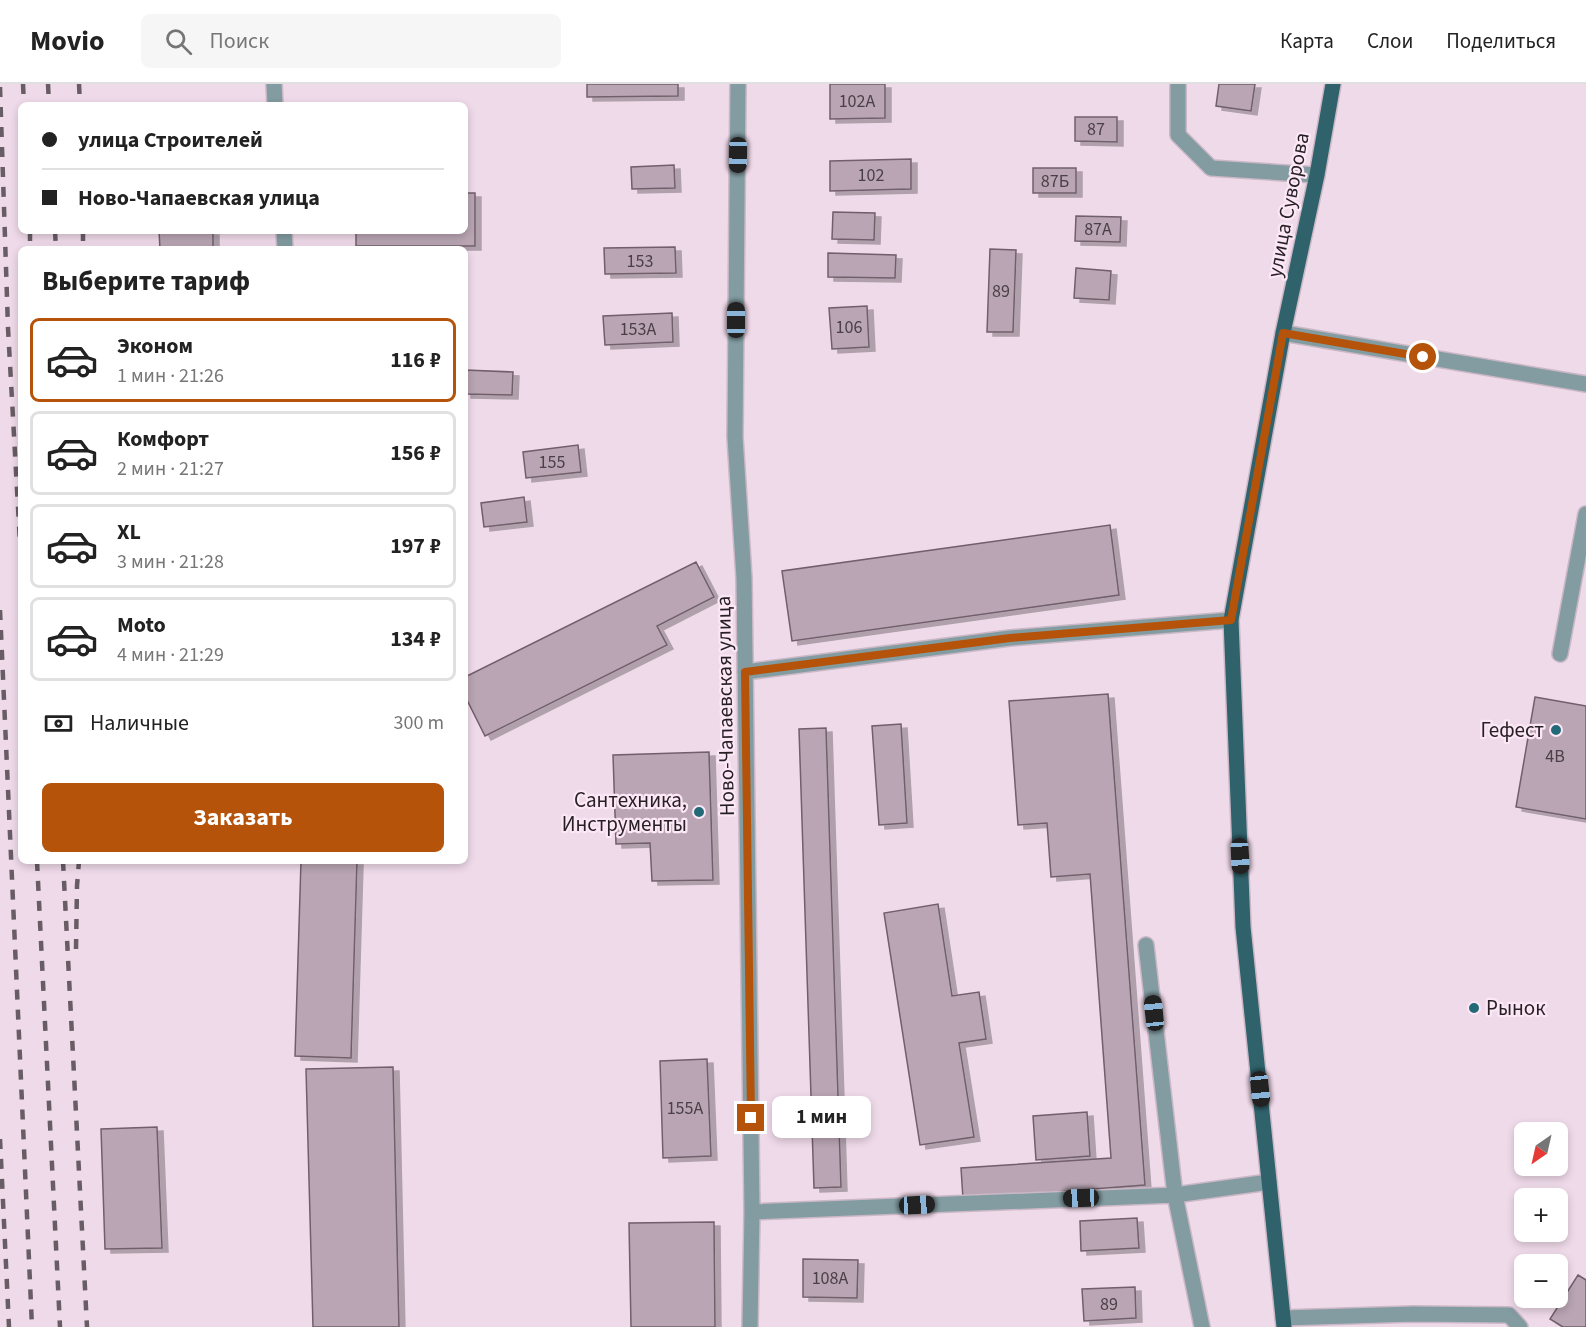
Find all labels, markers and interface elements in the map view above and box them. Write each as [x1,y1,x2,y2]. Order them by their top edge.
search box [141,14,561,68]
text: Movio [30,21,105,61]
icon: search [162,25,195,58]
text: Поиск [210,25,269,57]
text: Карта [1280,26,1334,56]
text: Слои [1367,26,1413,56]
text: Поделиться [1446,26,1556,56]
house number: 102А [839,89,876,114]
house number: 87 [1087,117,1105,142]
text: улица Строителей [78,124,263,156]
street label: улица Суворова [1259,130,1317,280]
car [729,137,747,173]
house number: 102 [858,163,884,188]
house number: 87Б [1041,169,1069,194]
text: Ново-Чапаевская улица [78,182,320,214]
house number: 87А [1084,217,1112,242]
house number: 153 [627,249,653,274]
text: Выберите тариф [42,262,250,301]
house number: 89 [992,279,1010,304]
car [727,302,745,338]
house number: 106 [836,315,862,340]
house number: 153А [620,317,657,342]
text: Эконом [117,330,193,362]
icon: car [45,333,99,387]
route start [1409,343,1436,370]
text: 116 ₽ [390,344,441,376]
text: 1 мин · 21:26 [117,362,224,390]
text: Комфорт [117,423,209,455]
icon: car [45,426,99,480]
text: 156 ₽ [390,437,441,469]
house number: 155 [539,450,565,475]
text: 2 мин · 21:27 [117,455,224,483]
text: XL [117,516,141,548]
icon: car [45,519,99,573]
text: 197 ₽ [390,530,441,562]
text: 3 мин · 21:28 [117,548,224,576]
street label: Ново-Чапаевская улица [708,596,742,816]
text: Moto [117,609,166,641]
icon: car [45,612,99,666]
text: 134 ₽ [390,623,441,655]
text: 4 мин · 21:29 [117,641,224,669]
icon: cash [42,707,75,740]
text: Наличные [90,707,189,739]
text: 300 m [394,709,444,737]
place label: Гефест [1480,715,1544,745]
marker: Гефест [1549,723,1563,737]
house number: 4В [1545,744,1565,769]
button: Заказать [42,783,444,852]
place label: Сантехника, Инструменты [562,785,687,839]
marker: Сантехника, Инструменты [692,805,706,819]
car [1230,838,1250,874]
place label: Рынок [1486,993,1546,1023]
car [1143,994,1165,1032]
marker: Рынок [1467,1001,1481,1015]
car [1249,1070,1271,1108]
house number: 155А [667,1096,704,1121]
callout: 1 мин [772,1097,871,1139]
text: 1 мин [796,1103,847,1131]
route end [737,1104,764,1131]
north arrow [1514,1122,1568,1176]
map controls [1514,1122,1568,1308]
car [1063,1188,1099,1208]
button: + [1514,1188,1568,1242]
car [899,1195,935,1215]
button: − [1514,1254,1568,1308]
house number: 108А [812,1266,849,1291]
house number: 89 [1100,1292,1118,1317]

